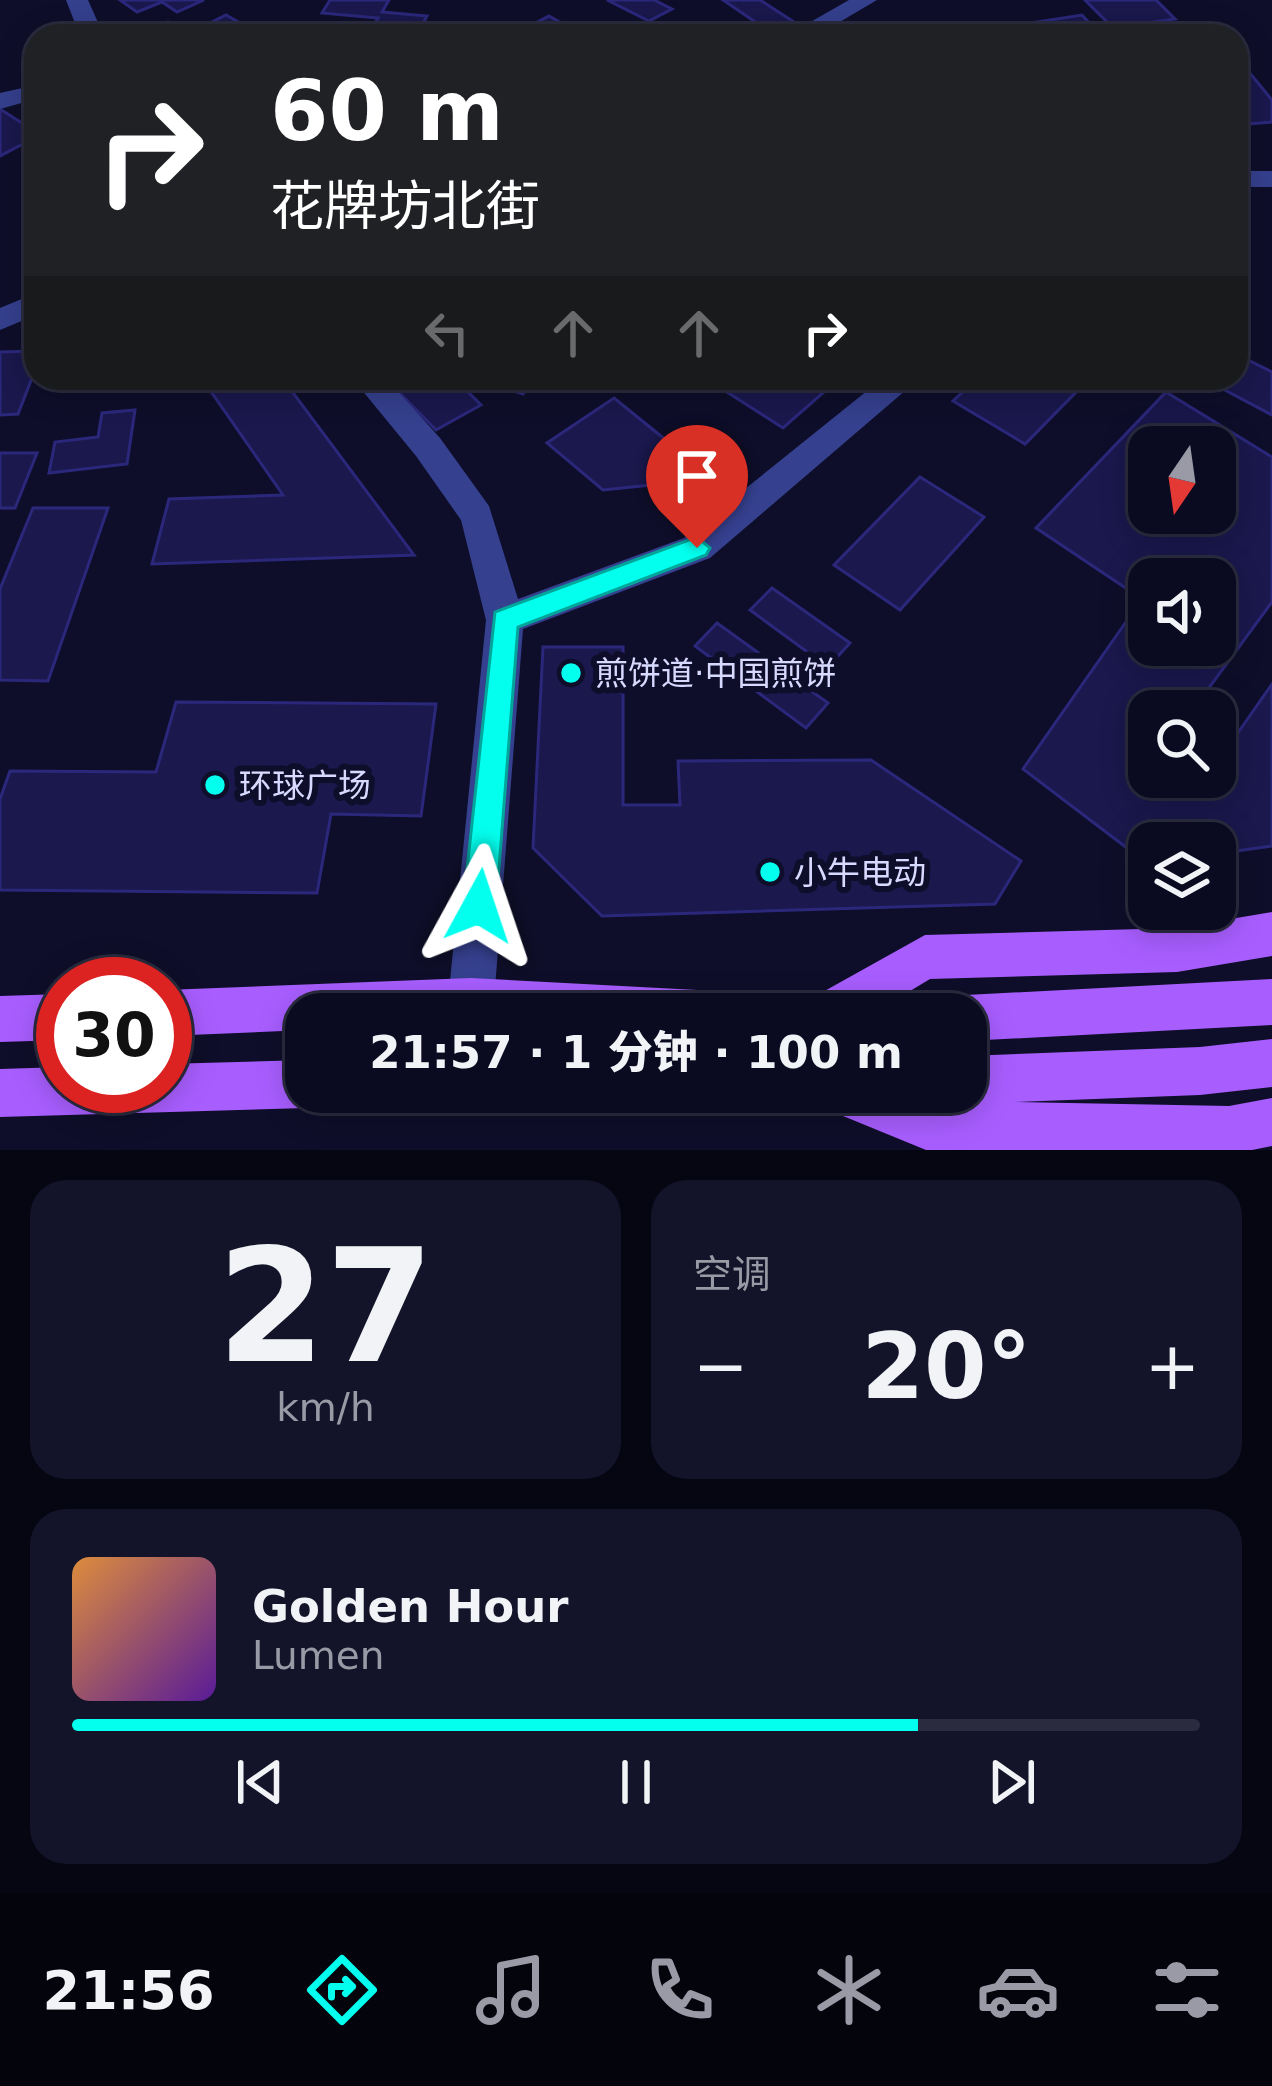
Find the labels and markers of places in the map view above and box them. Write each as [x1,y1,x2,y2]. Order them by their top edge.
pin [646,425,748,548]
place label: 煎饼道·中国煎饼 [595,654,837,693]
marker: 煎饼道·中国煎饼 [558,660,584,686]
place label: 环球广场 [239,766,371,805]
marker: 环球广场 [202,772,228,798]
place label: 小牛电动 [794,853,926,892]
marker: 小牛电动 [757,859,783,885]

